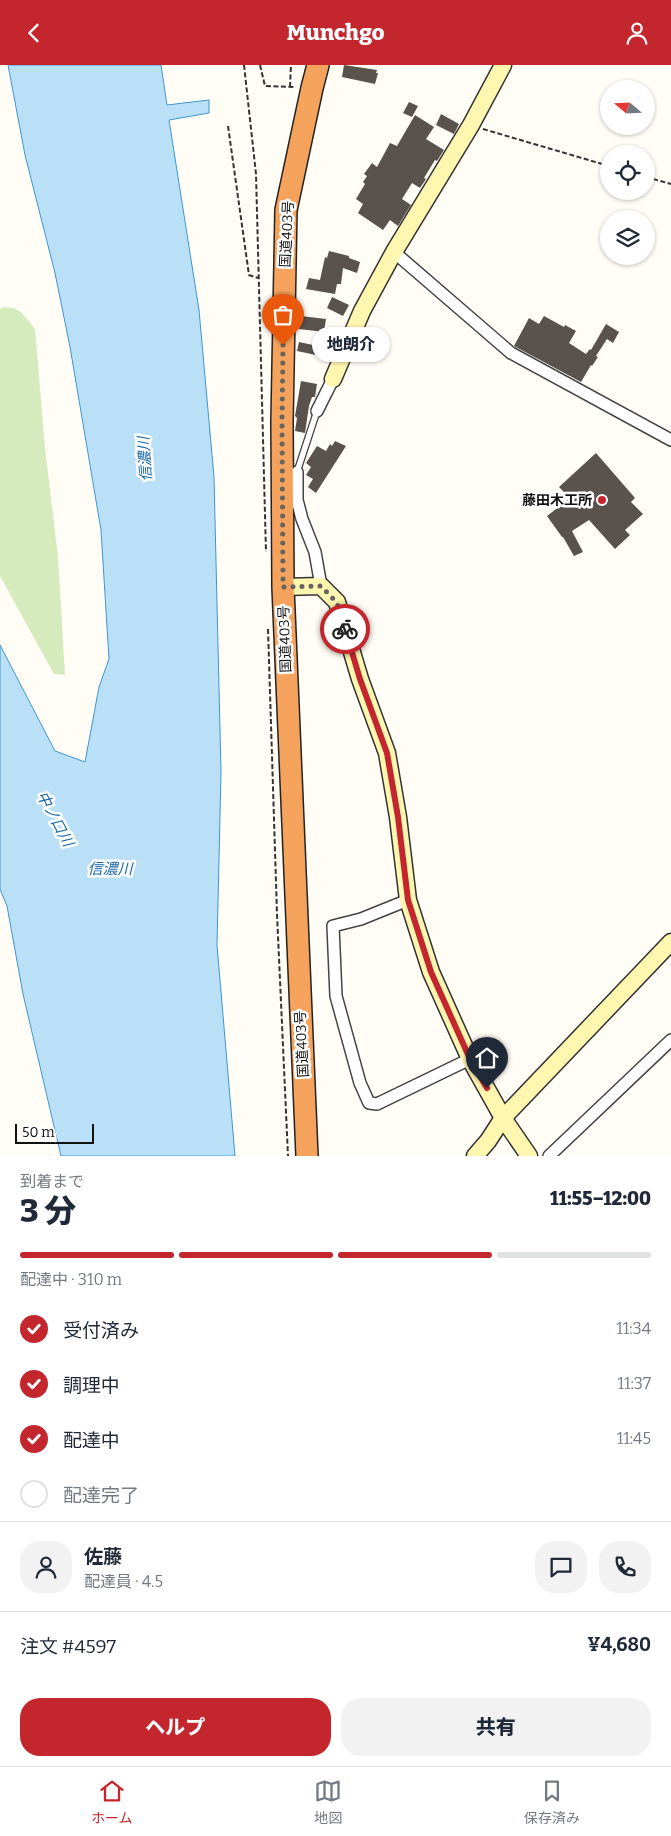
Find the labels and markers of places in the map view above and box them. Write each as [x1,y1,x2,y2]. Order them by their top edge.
pin [262,294,304,345]
callout: 地朗介 [313,327,390,363]
place label: 藤田木工所 [522,492,592,509]
marker: 藤田木工所 [596,494,608,506]
pin [466,1037,508,1088]

